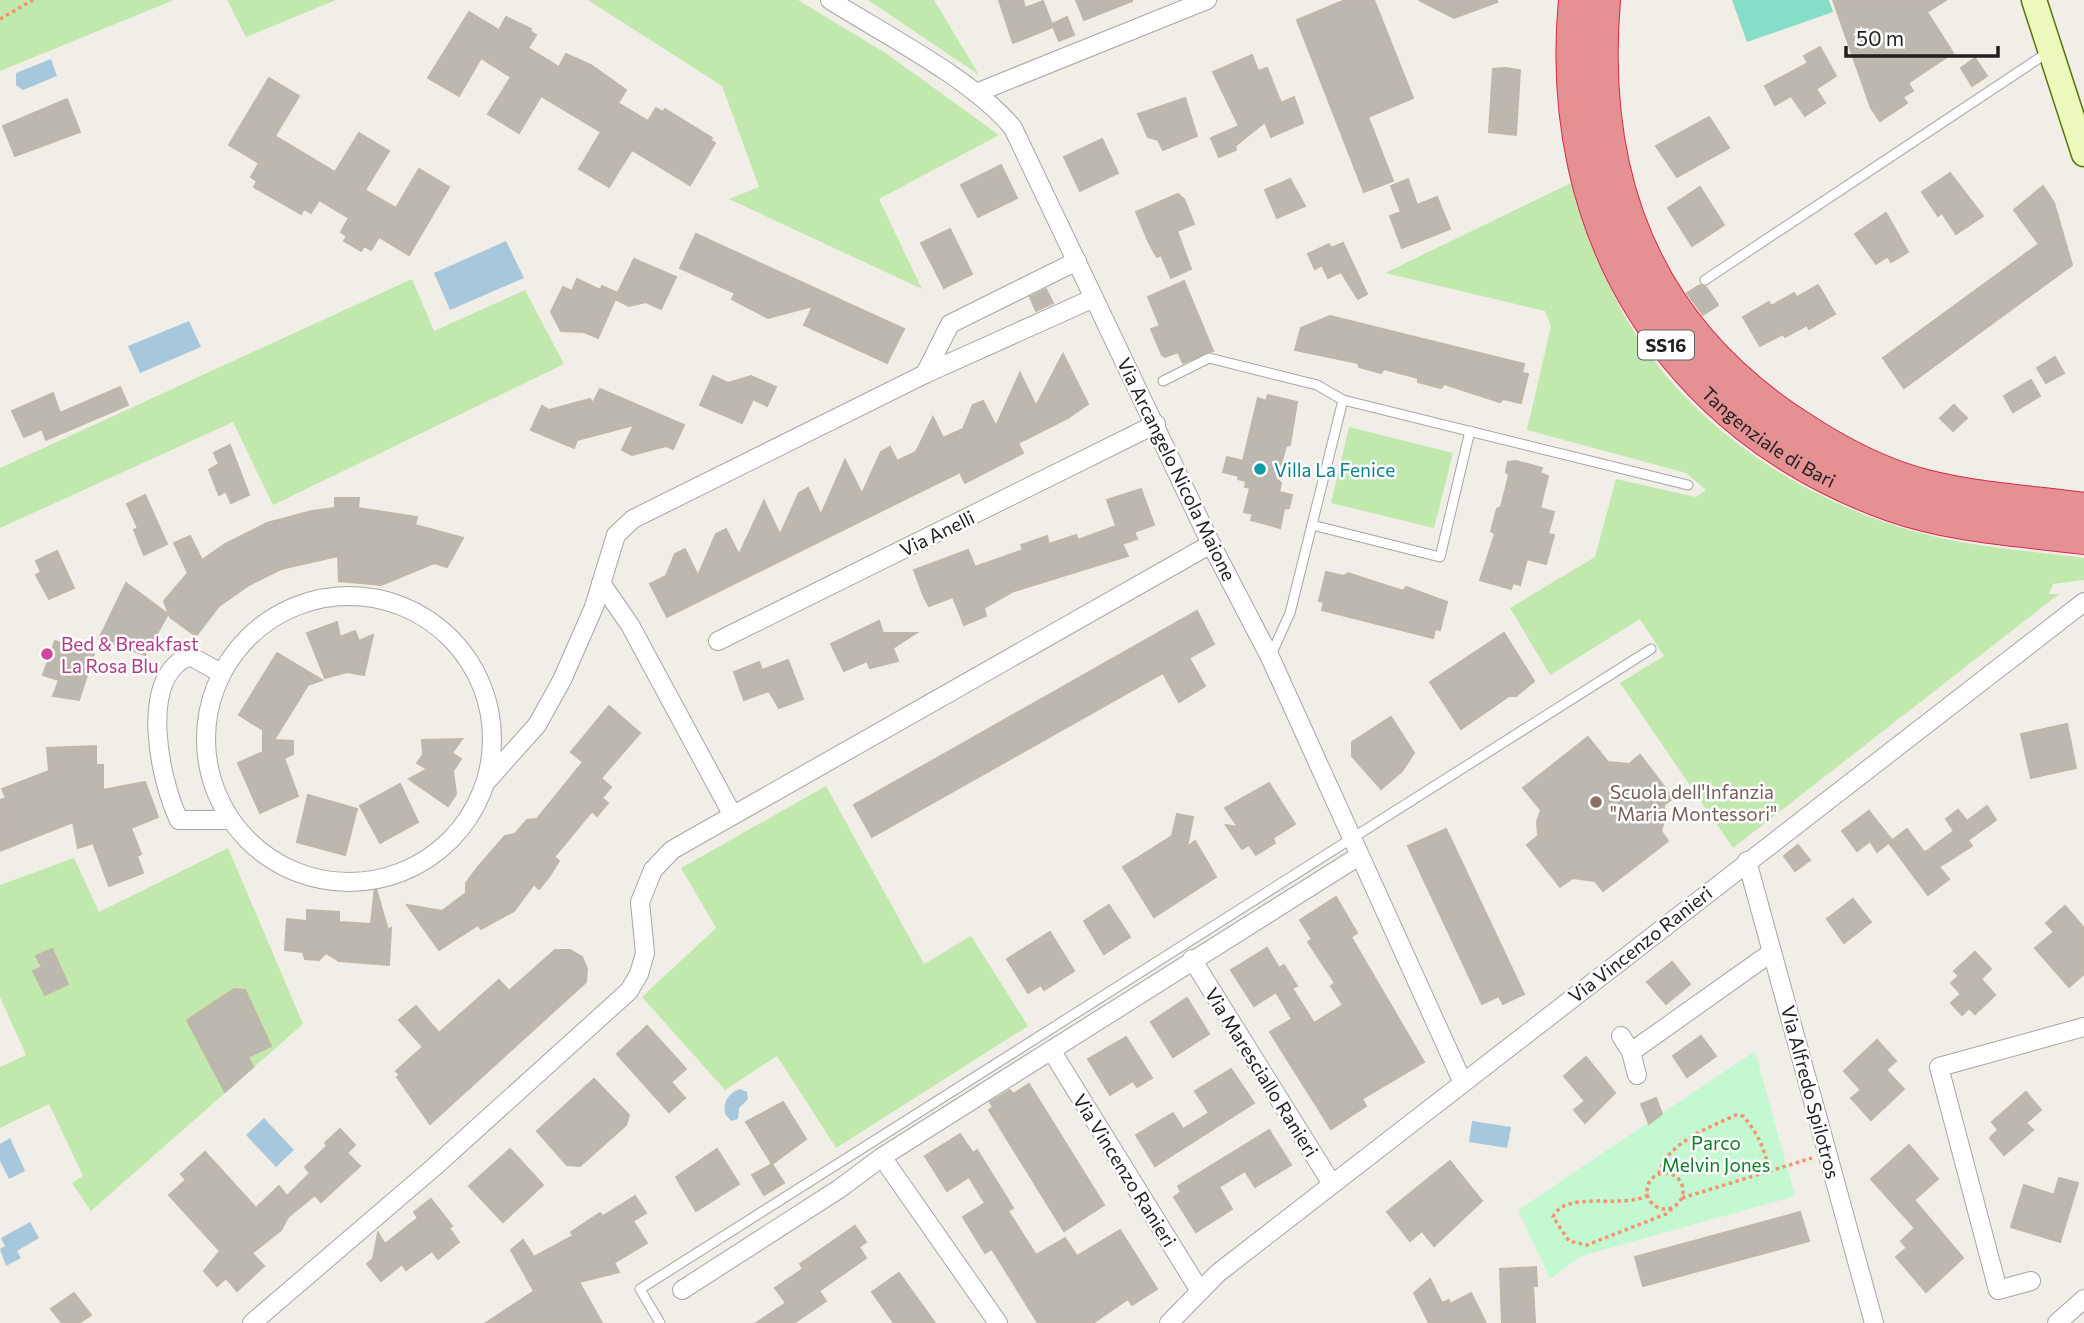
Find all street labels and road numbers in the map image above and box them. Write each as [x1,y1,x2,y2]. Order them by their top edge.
road number: SS16 [1638,330,1694,360]
street label: Via Arcangelo Nicola Maione [1113,354,1241,584]
street label: Tangenziale di Bari [1697,381,1840,492]
street label: Via Anelli [896,505,978,561]
street label: Via Vincenzo Ranieri [1564,881,1716,1007]
street label: Via Maresciallo Ranieri [1201,983,1323,1161]
street label: Via Alfredo Spilotros [1777,1003,1845,1181]
street label: Via Vincenzo Ranieri [1069,1089,1181,1251]

